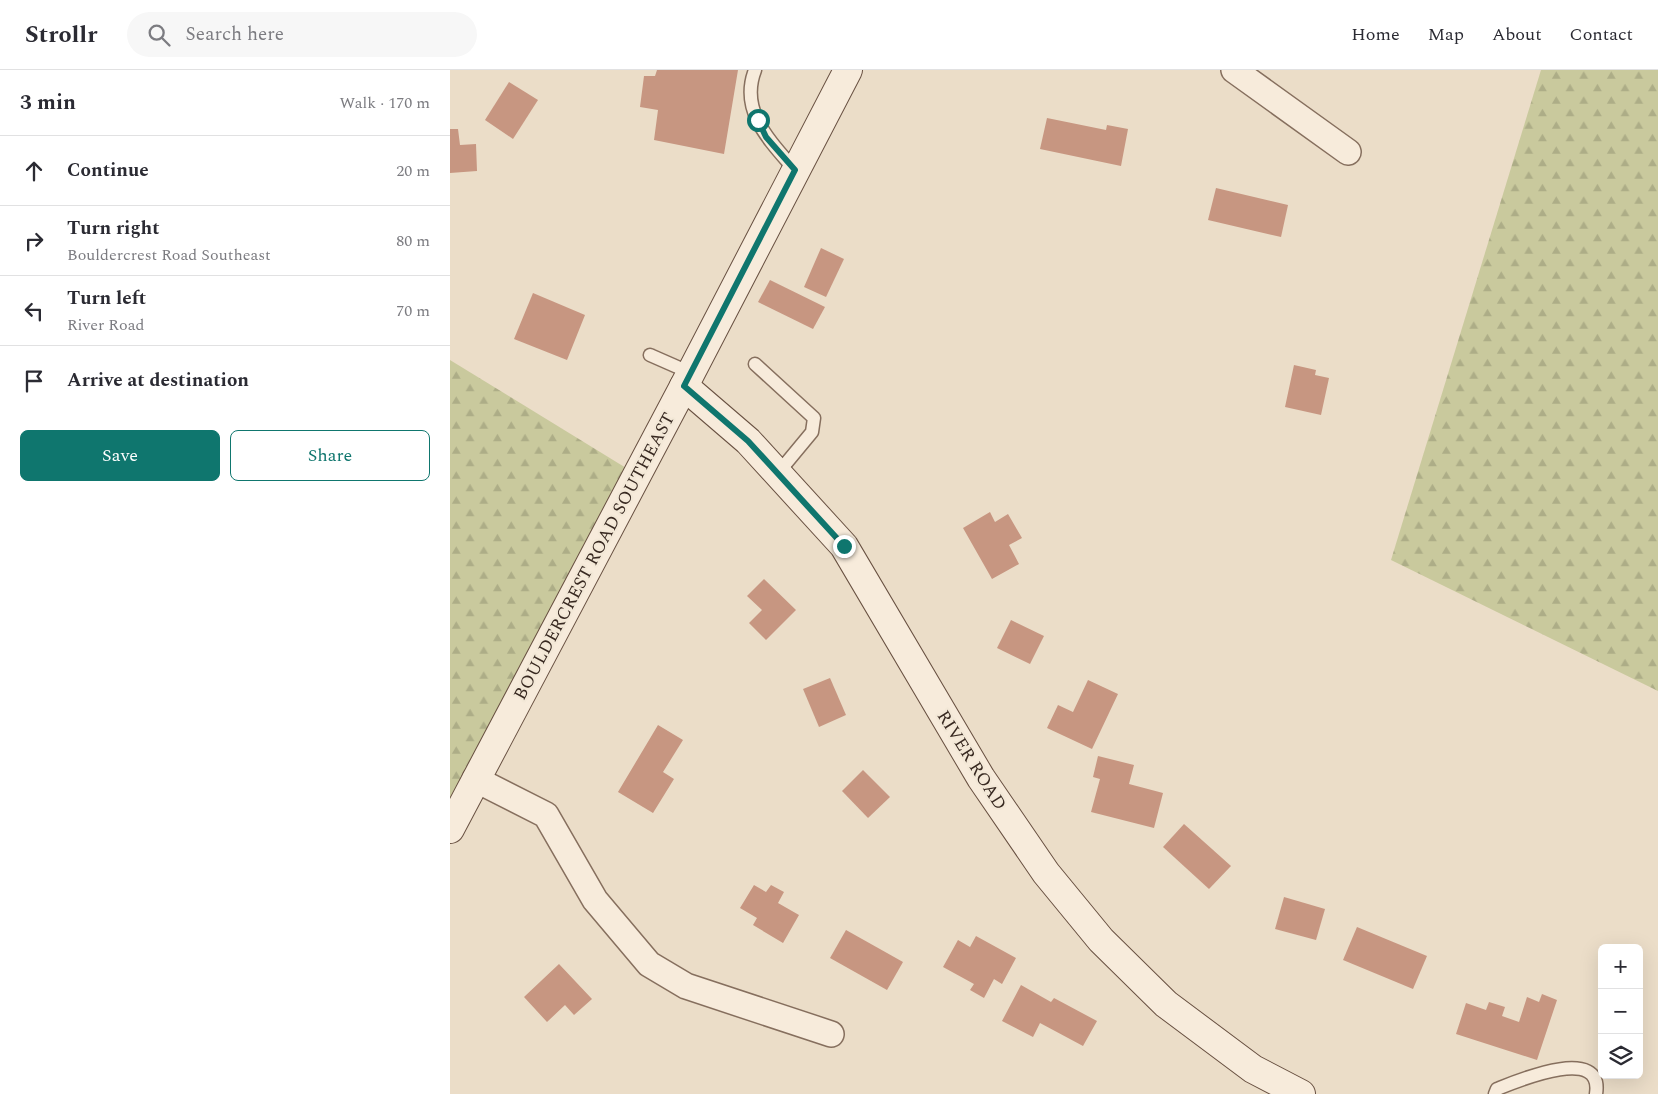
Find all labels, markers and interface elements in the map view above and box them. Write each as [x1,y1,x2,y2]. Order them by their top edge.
search box [127,12,477,57]
text: Strollr [25,17,97,53]
text: Search here [185,20,284,49]
icon: search [145,21,173,49]
text: Home [1351,21,1400,48]
text: Map [1428,21,1464,48]
text: About [1492,21,1542,48]
text: Contact [1570,21,1633,48]
text: 3 min [20,87,76,119]
text: Walk · 170 m [339,91,430,115]
route start [747,109,770,132]
text: Continue [67,156,149,185]
icon: ahead [20,157,48,185]
text: 20 m [396,159,430,183]
text: Turn right [67,214,160,243]
icon: right [20,227,48,255]
text: 80 m [396,229,430,253]
text: Bouldercrest Road Southeast [67,243,271,267]
text: Turn left [67,284,146,313]
icon: left [20,297,48,325]
text: 70 m [396,299,430,323]
text: River Road [67,313,144,337]
text: Arrive at destination [67,366,249,395]
icon: arrive [20,367,48,395]
street label: BOULDERCREST ROAD SOUTHEAST [507,408,682,705]
button: Save [20,430,220,481]
button: Share [230,430,430,481]
route end [833,535,856,558]
street label: RIVER ROAD [930,705,1013,816]
map controls [1598,944,1643,1079]
button: + [1598,944,1643,989]
button: − [1598,989,1643,1034]
button: layers [1598,1034,1643,1079]

